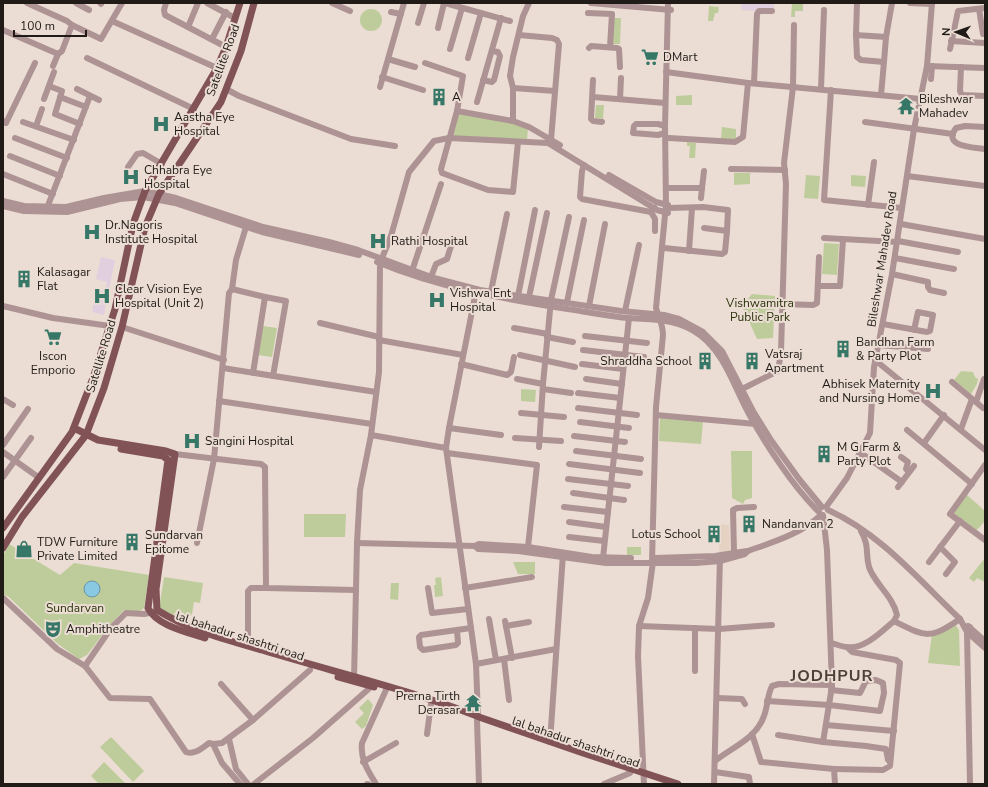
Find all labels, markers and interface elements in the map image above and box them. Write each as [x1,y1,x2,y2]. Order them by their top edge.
scale bar [14,12,86,38]
north arrow [936,12,976,52]
text: 100 m [20,18,55,34]
street label: Satellite Road [203,22,243,98]
text: N [939,27,954,36]
supermarket icon: DMart [640,47,660,67]
place label: DMart [663,49,698,65]
building icon: A [429,87,449,107]
place label: A [452,89,461,105]
place label: Bileshwar Mahadev [919,91,974,121]
temple icon: Bileshwar Mahadev [896,96,916,116]
place label: Aastha Eye Hospital [174,109,235,139]
hospital icon: Aastha Eye Hospital [151,114,171,134]
place label: Chhabra Eye Hospital [144,162,212,192]
hospital icon: Chhabra Eye Hospital [121,167,141,187]
street label: Bileshwar Mahadev Road [863,190,901,328]
place label: Dr.Nagoris Institute Hospital [105,217,198,247]
hospital icon: Dr.Nagoris Institute Hospital [82,222,102,242]
hospital icon: Rathi Hospital [368,231,388,251]
place label: Rathi Hospital [391,233,468,249]
place label: Kalasagar Flat [37,264,91,294]
building icon: Kalasagar Flat [14,269,34,289]
place label: Clear Vision Eye Hospital (Unit 2) [115,281,204,311]
place label: Vishwa Ent Hospital [449,285,512,315]
hospital icon: Clear Vision Eye Hospital (Unit 2) [92,286,112,306]
hospital icon: Vishwa Ent Hospital [427,290,447,310]
park label: Vishwamitra Public Park [725,295,794,325]
street label: Satellite Road [82,317,120,395]
supermarket icon: Iscon Emporio [43,327,63,347]
place label: Bandhan Farm & Party Plot [856,334,935,364]
building icon: Bandhan Farm & Party Plot [833,339,853,359]
place label: Vatsraj Apartment [764,346,824,376]
place label: Iscon Emporio [31,348,76,378]
building icon: Shraddha School [695,351,715,371]
building icon: Vatsraj Apartment [742,351,762,371]
place label: Shraddha School [600,353,692,369]
place label: Abhisek Maternity and Nursing Home [819,376,921,406]
hospital icon: Abhisek Maternity and Nursing Home [923,381,943,401]
hospital icon: Sangini Hospital [182,431,202,451]
place label: Sangini Hospital [205,433,294,449]
place label: M G Farm & Party Plot [837,439,901,469]
building icon: M G Farm & Party Plot [814,444,834,464]
building icon: Nandanvan 2 [739,514,759,534]
place label: Nandanvan 2 [762,516,834,532]
building icon: Lotus School [704,524,724,544]
place label: Lotus School [631,526,701,542]
place label: Sundarvan Epitome [145,527,203,557]
building icon: Sundarvan Epitome [122,532,142,552]
place label: TDW Furniture Private Limited [37,534,118,564]
shop icon: TDW Furniture Private Limited [14,539,34,559]
park label: Sundarvan [46,600,104,616]
street label: lal bahadur shashtri road [174,608,306,664]
theatre icon: Amphitheatre [43,619,63,639]
place label: Amphitheatre [66,621,140,637]
district label: JODHPUR [789,665,874,687]
place label: Prerna Tirth Derasar [396,688,461,718]
temple icon: Prerna Tirth Derasar [463,693,483,713]
street label: lal bahadur shashtri road [510,713,642,771]

